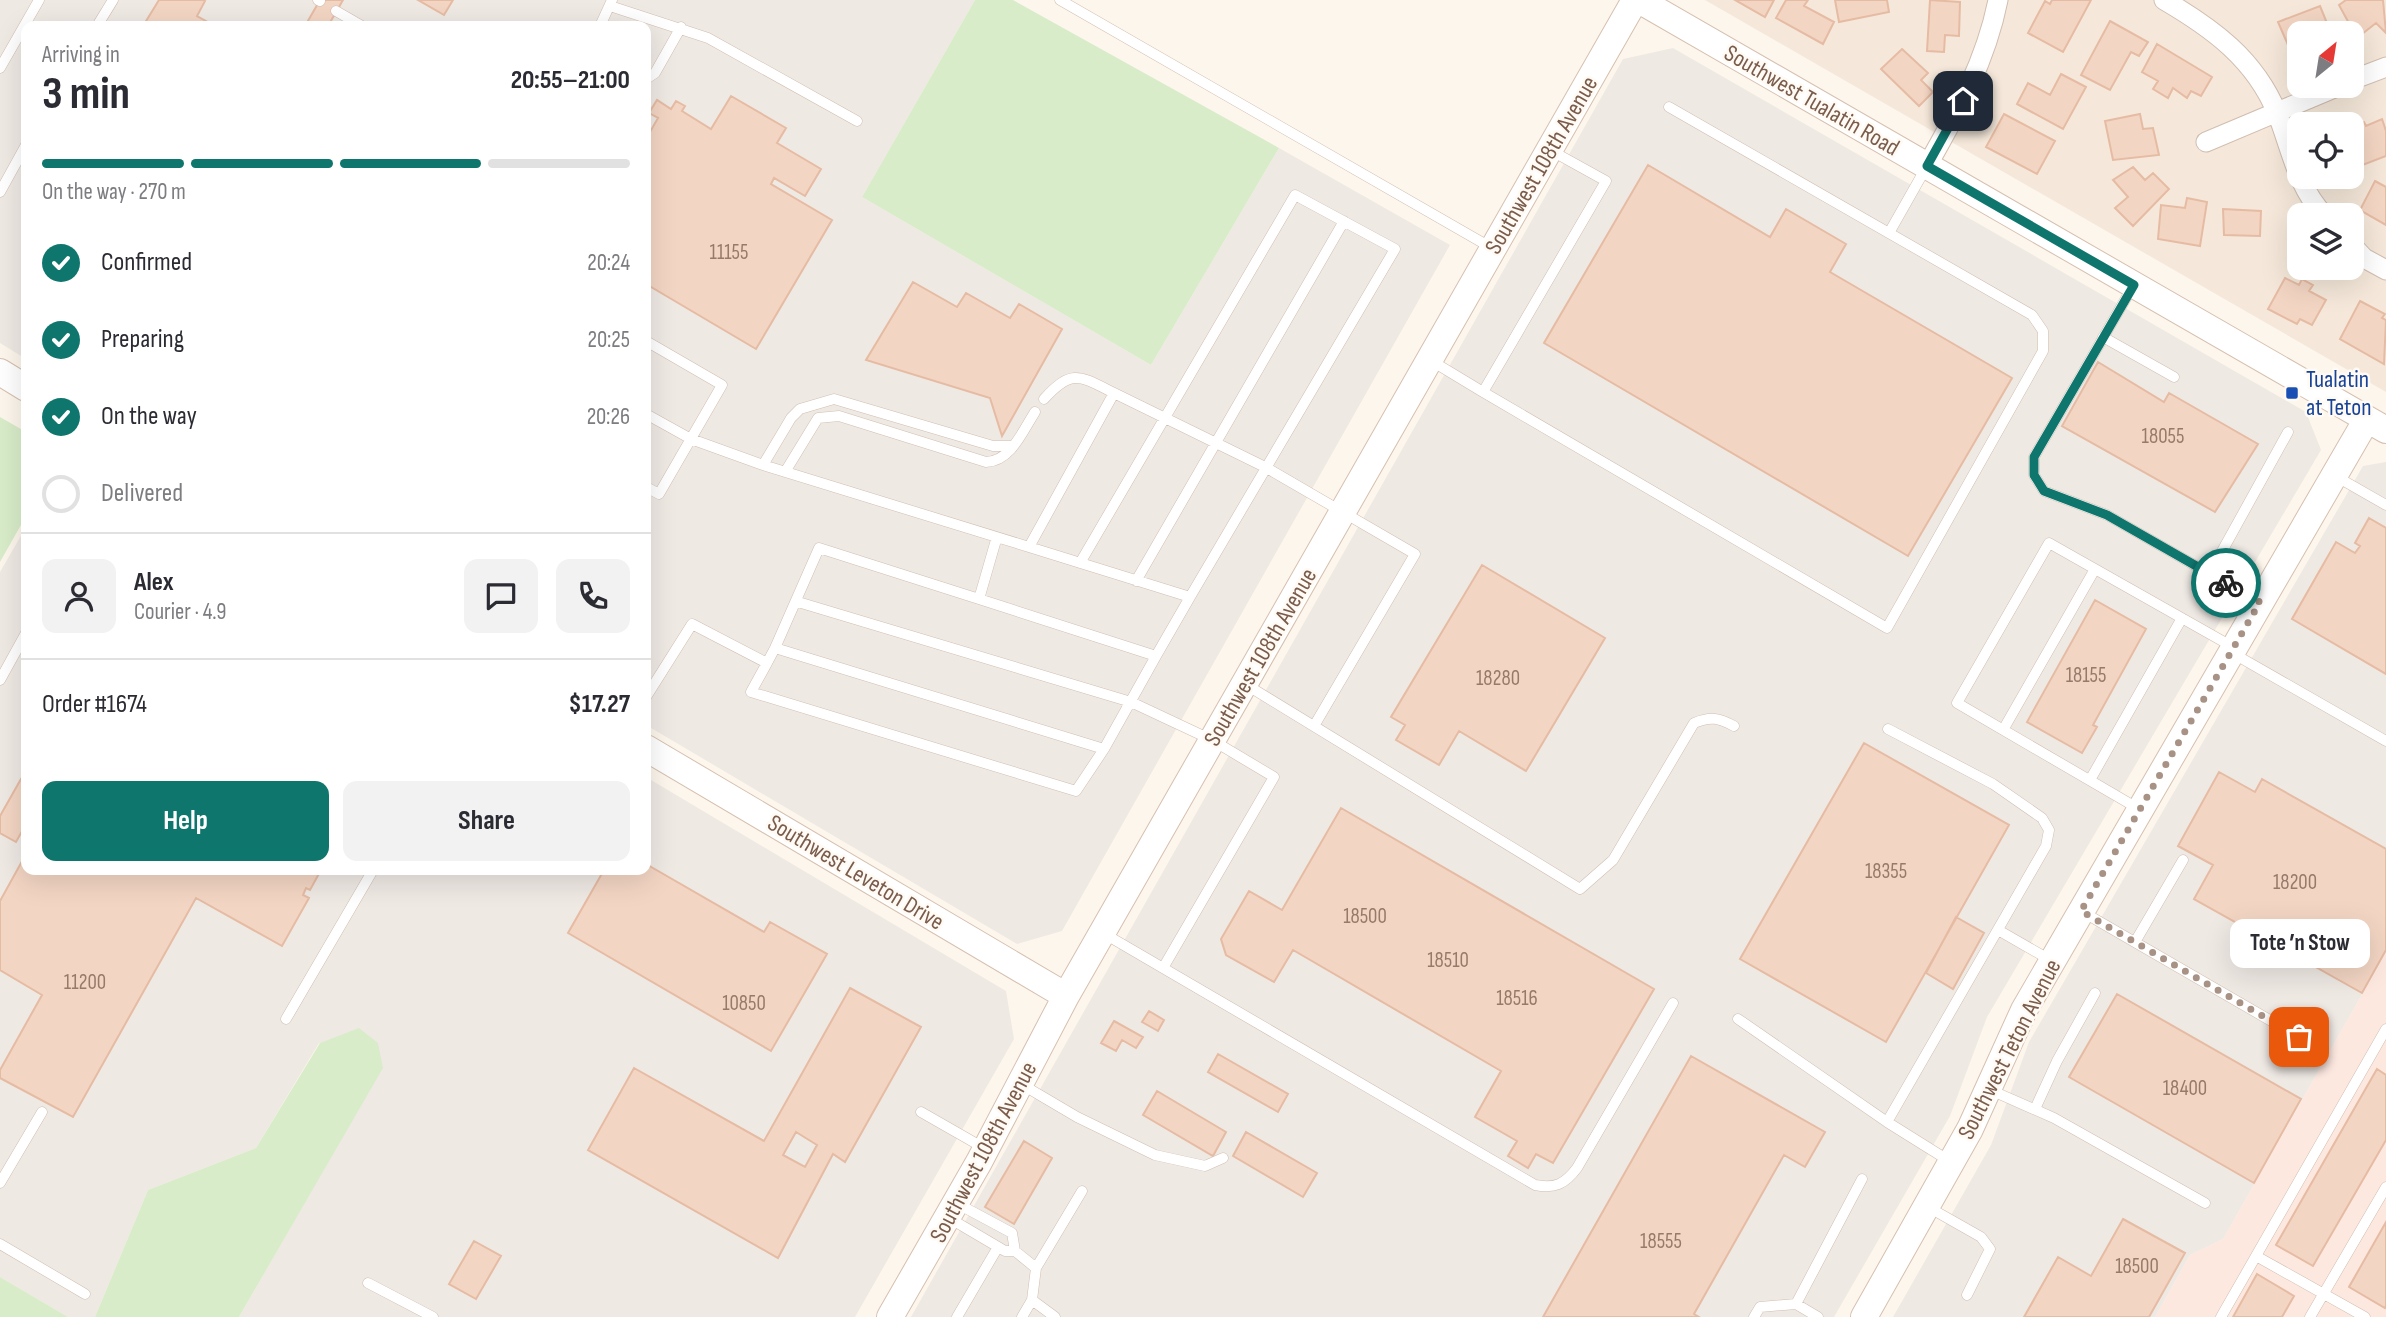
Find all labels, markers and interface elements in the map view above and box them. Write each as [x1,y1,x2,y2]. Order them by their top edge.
north arrow [2287,21,2364,98]
map controls [2287,21,2364,280]
street label: Southwest Tualatin Road [1719,39,1905,162]
text: Arriving in [42,41,120,69]
text: 20:55–21:00 [511,65,630,96]
text: 3 min [42,67,130,122]
street label: Southwest 108th Avenue [1479,71,1604,259]
pin [1933,71,1993,131]
icon: home [1944,82,1982,120]
button: locate [2287,112,2364,189]
text: On the way · 270 m [42,178,186,206]
button: layers [2287,203,2364,280]
house number: 11155 [710,240,748,265]
icon: check [42,244,80,282]
text: Confirmed [101,247,192,278]
text: 20:24 [587,249,630,277]
icon: check [42,321,80,359]
text: Preparing [101,324,184,355]
text: 20:25 [587,326,630,354]
place label: Tualatin at Teton [2306,365,2371,422]
marker: Tualatin at Teton [2284,385,2300,401]
icon: check [42,398,80,436]
text: On the way [101,401,197,432]
text: 20:26 [587,403,630,431]
house number: 18055 [2142,424,2184,449]
text: Delivered [101,478,183,509]
courier [2191,548,2261,618]
button: person [42,559,116,633]
button: chat [464,559,538,633]
button: phone [556,559,630,633]
street label: Southwest 108th Avenue [1198,563,1323,751]
icon: bike [2207,564,2245,602]
text: Alex [134,567,174,598]
text: Courier · 4.9 [134,598,226,626]
house number: 18155 [2066,663,2106,688]
house number: 18280 [1476,666,1520,691]
text: Order #1674 [42,689,147,720]
text: $17.27 [569,689,630,720]
button: Help [42,781,329,861]
button: Share [343,781,630,861]
street label: Southwest Leveton Drive [762,808,949,936]
house number: 18355 [1865,859,1907,884]
house number: 18200 [2273,870,2317,895]
house number: 18500 [1343,904,1387,929]
callout: Tote ’n Stow [2229,918,2369,967]
text: Tote ’n Stow [2250,929,2350,957]
house number: 18510 [1427,948,1469,973]
street label: Southwest Teton Avenue [1952,954,2067,1144]
house number: 11200 [64,970,106,995]
house number: 18516 [1496,986,1538,1011]
house number: 10850 [722,991,766,1016]
pin [2269,1007,2329,1067]
icon: bag [2280,1018,2318,1056]
street label: Southwest 108th Avenue [924,1057,1043,1247]
house number: 18400 [2163,1076,2207,1101]
house number: 18555 [1640,1229,1682,1254]
house number: 18500 [2115,1254,2159,1279]

